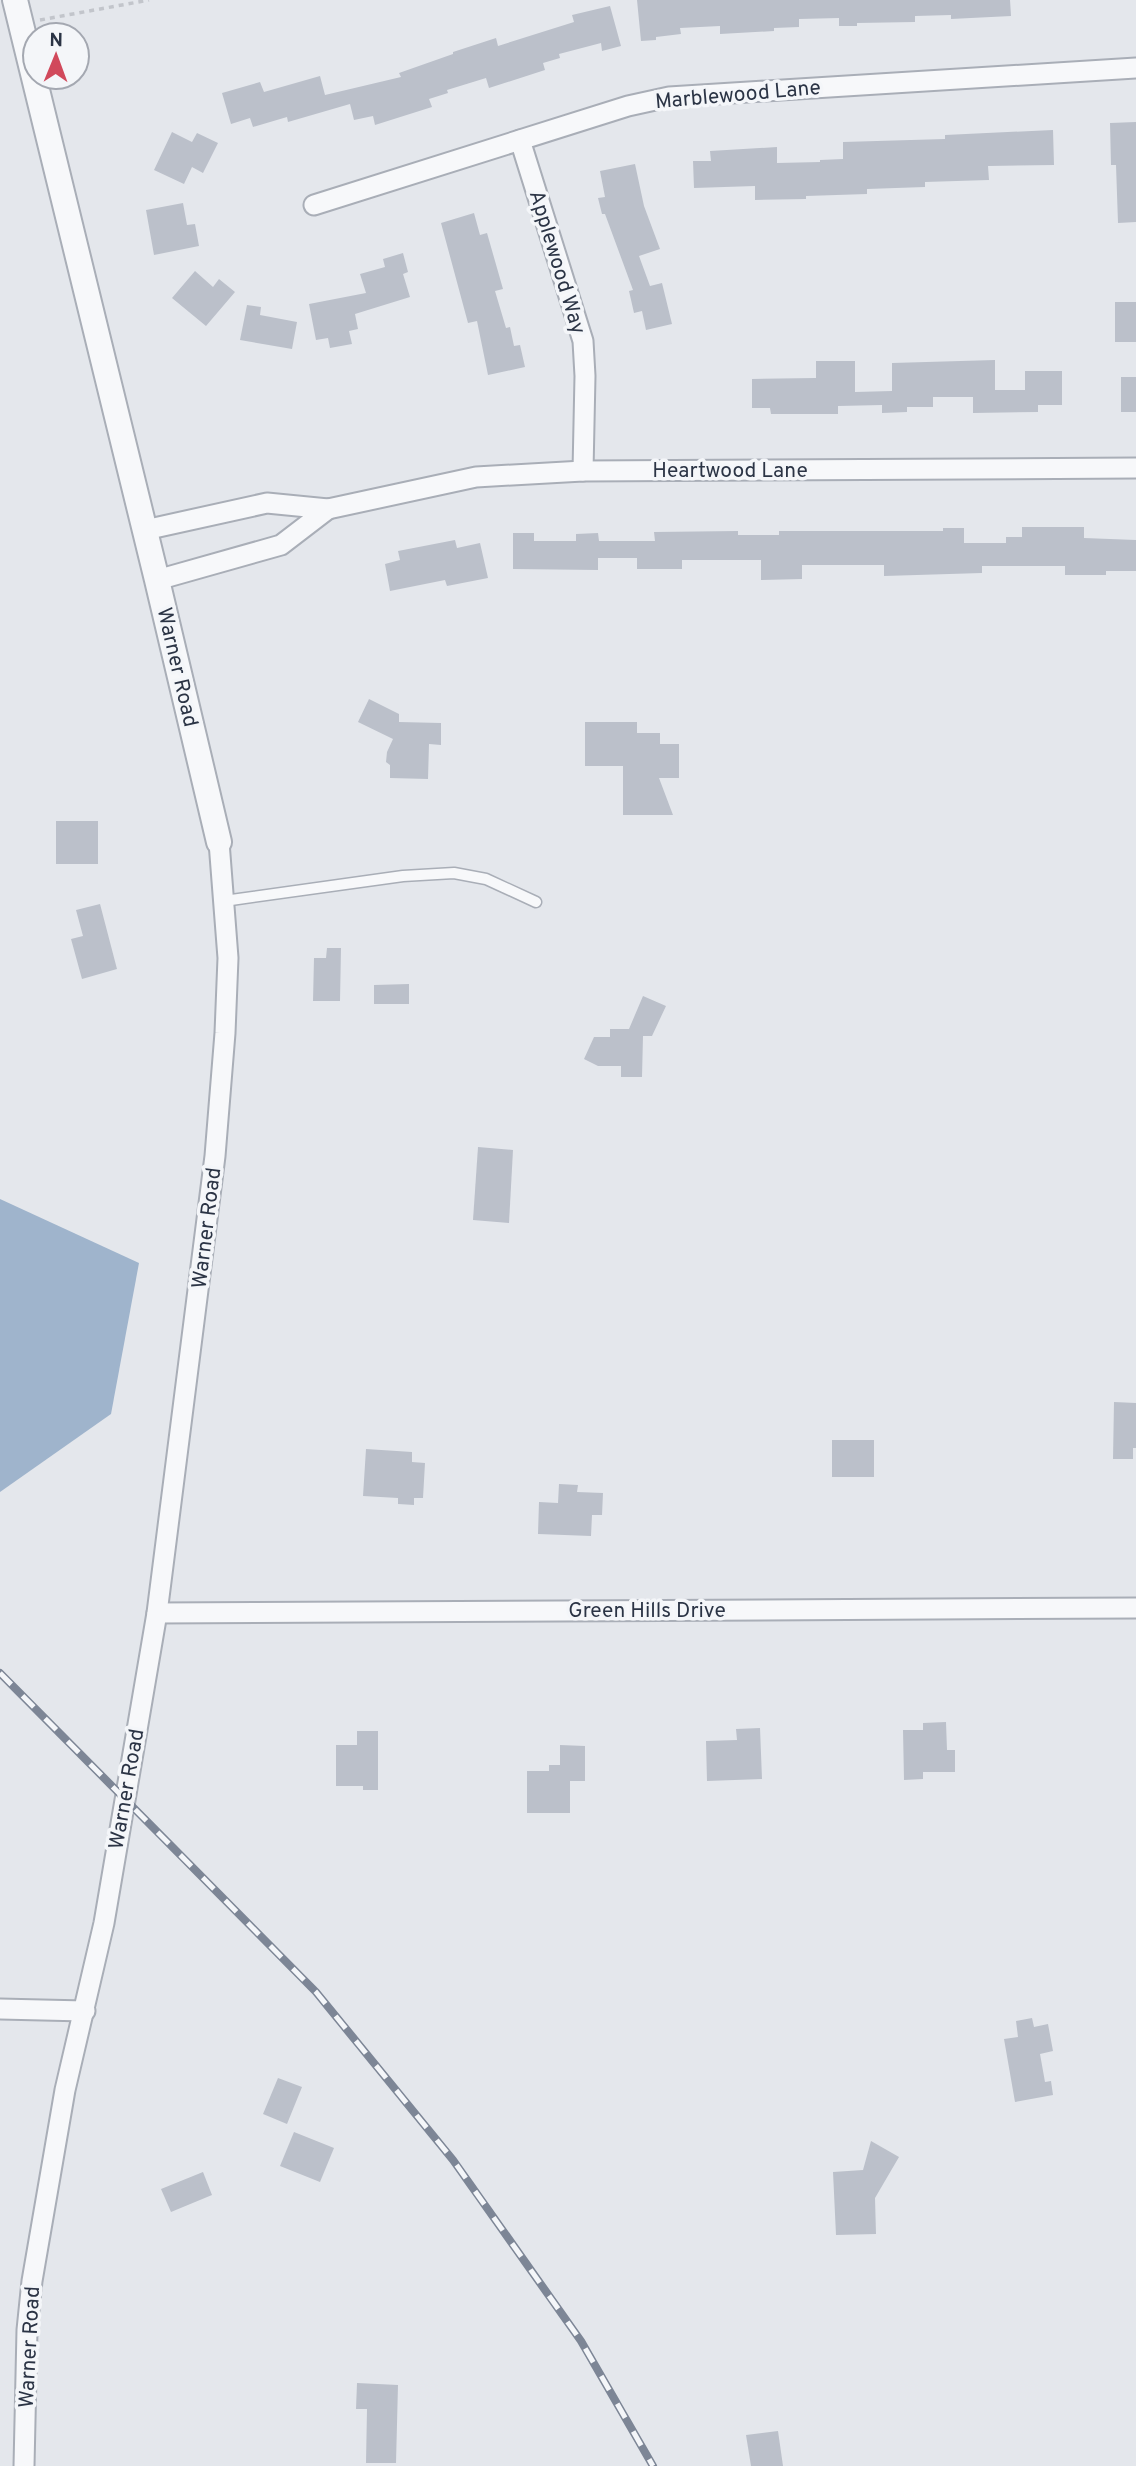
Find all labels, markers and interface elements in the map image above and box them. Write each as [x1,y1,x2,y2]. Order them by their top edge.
north arrow [21,21,91,91]
text: N [49,29,63,53]
street label: Marblewood Lane [654,75,822,116]
street label: Applewood Way [522,187,591,338]
street label: Heartwood Lane [652,458,808,485]
street label: Warner Road [150,605,203,730]
street label: Warner Road [187,1166,228,1290]
street label: Green Hills Drive [568,1598,726,1625]
street label: Warner Road [104,1727,151,1852]
street label: Warner Road [14,2286,47,2409]

